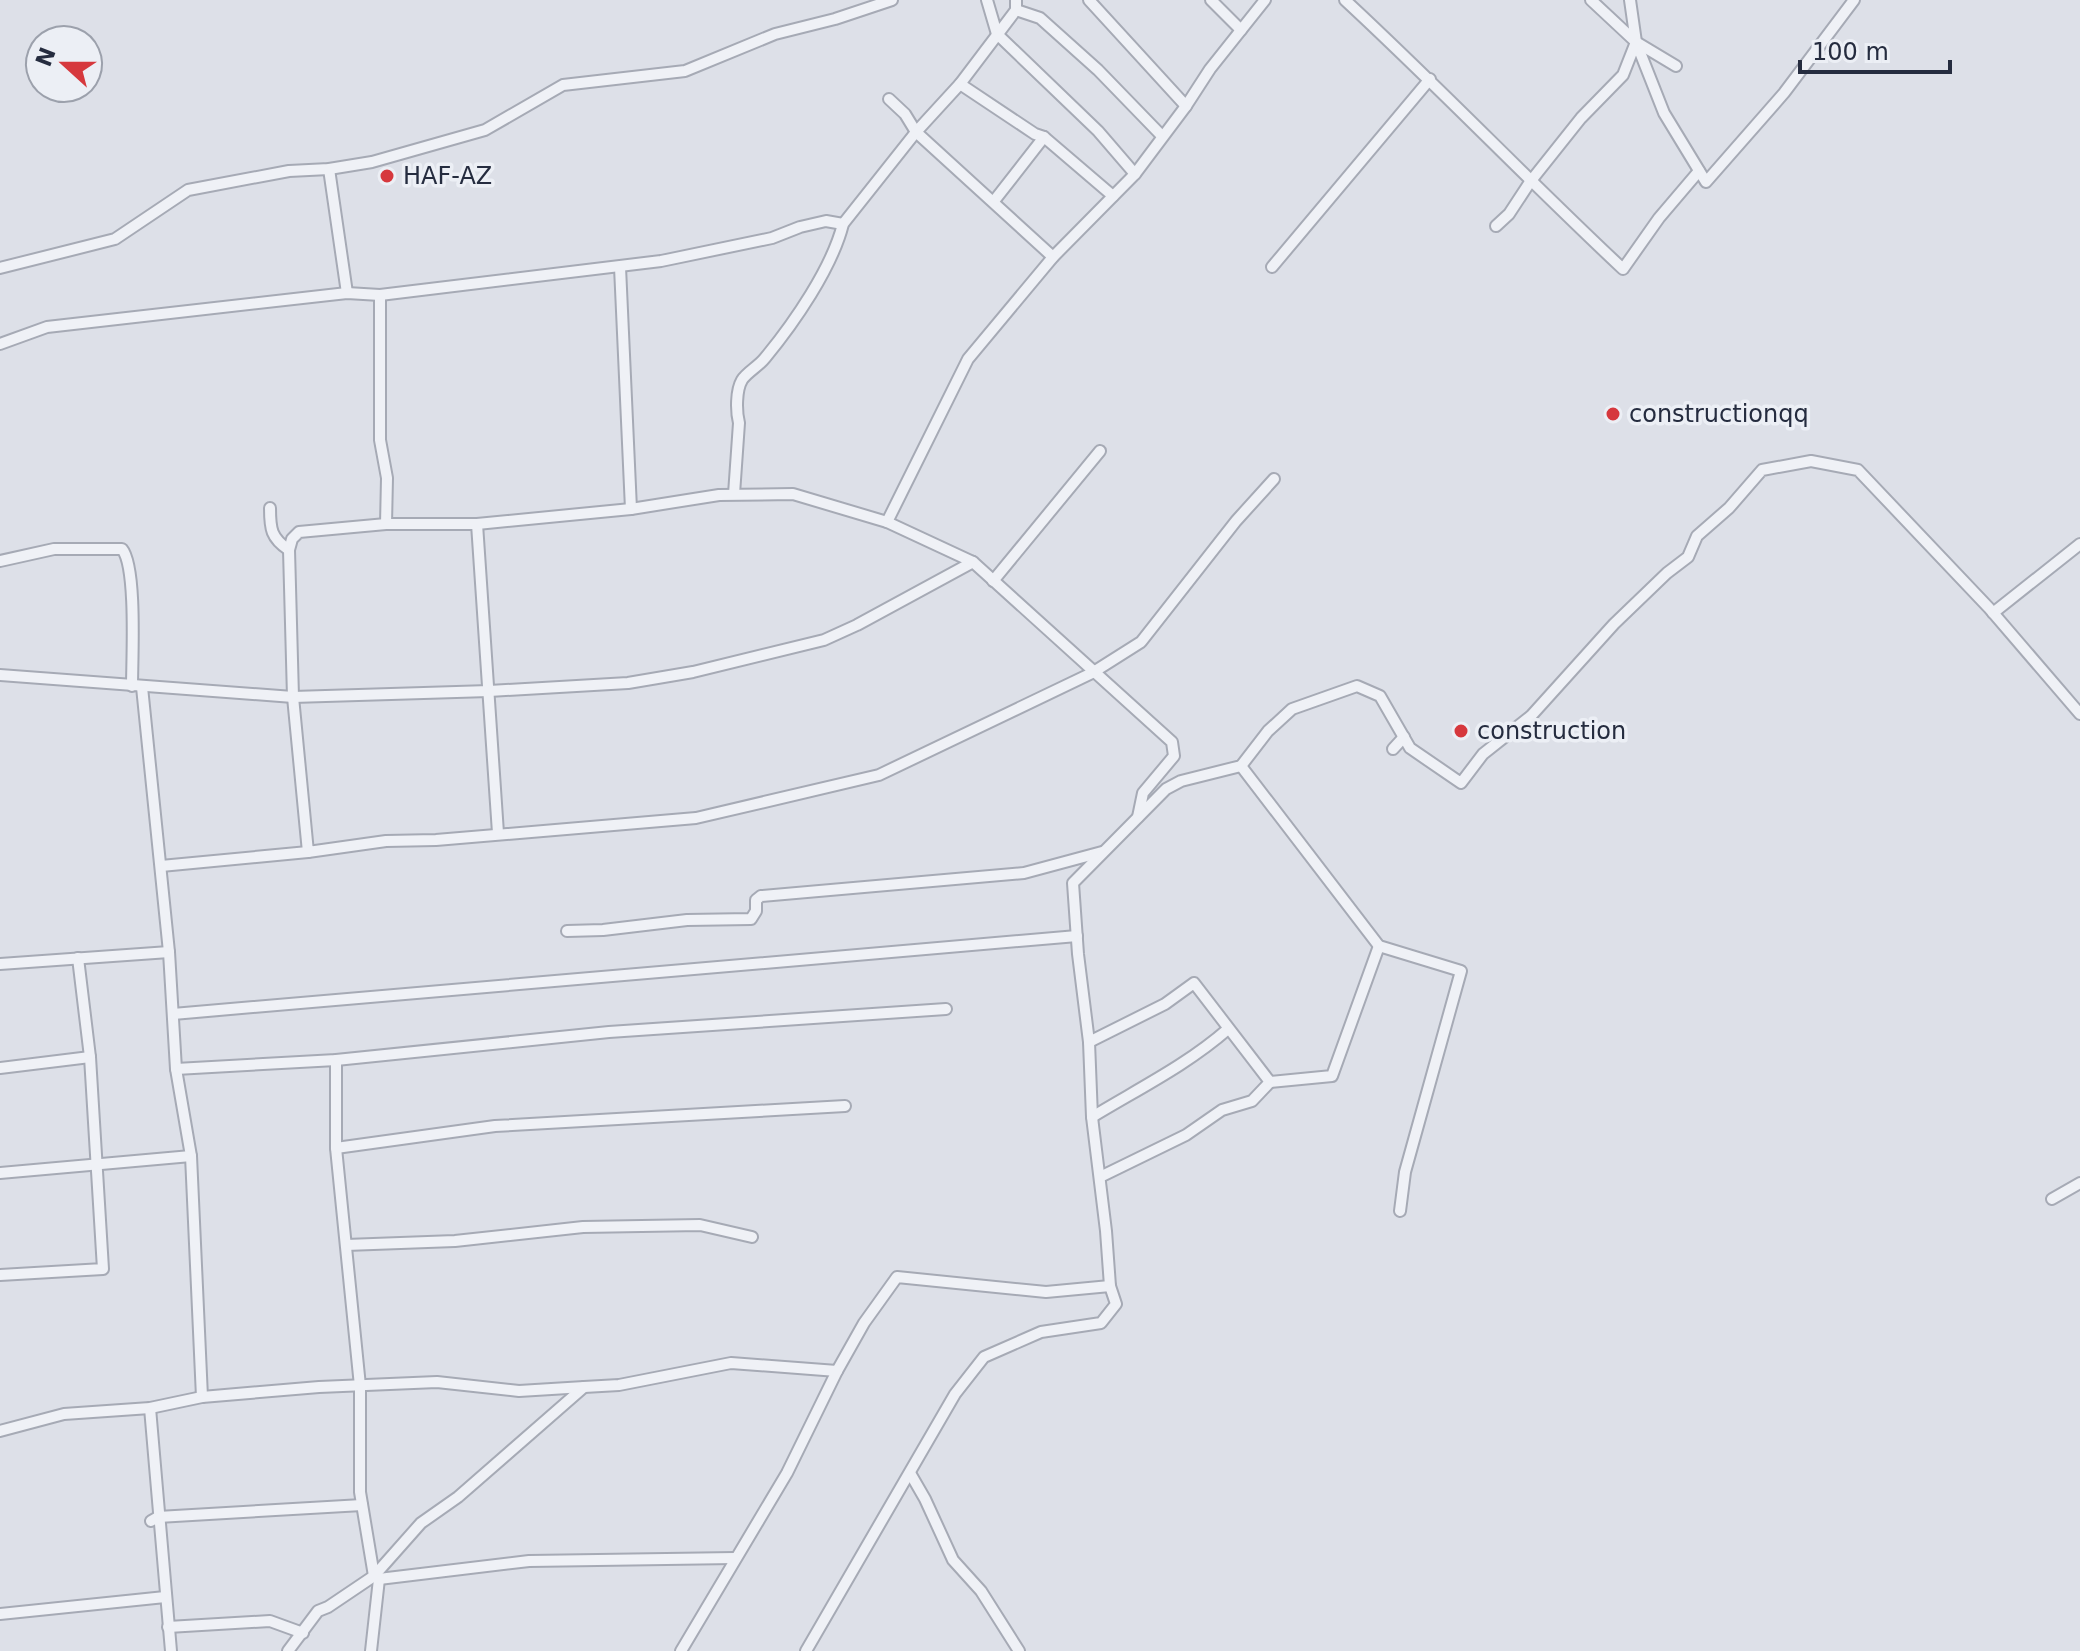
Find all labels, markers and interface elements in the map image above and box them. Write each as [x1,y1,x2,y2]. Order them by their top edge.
north arrow [24,24,104,104]
scale bar [1800,24,1950,74]
text: 100 m [1812,38,1889,66]
text: N [31,44,61,70]
place label: HAF-AZ [403,162,492,190]
marker: HAF-AZ [378,167,396,185]
place label: constructionqq [1629,400,1809,428]
marker: constructionqq [1604,405,1622,423]
place label: construction [1477,717,1626,745]
marker: construction [1452,722,1470,740]

